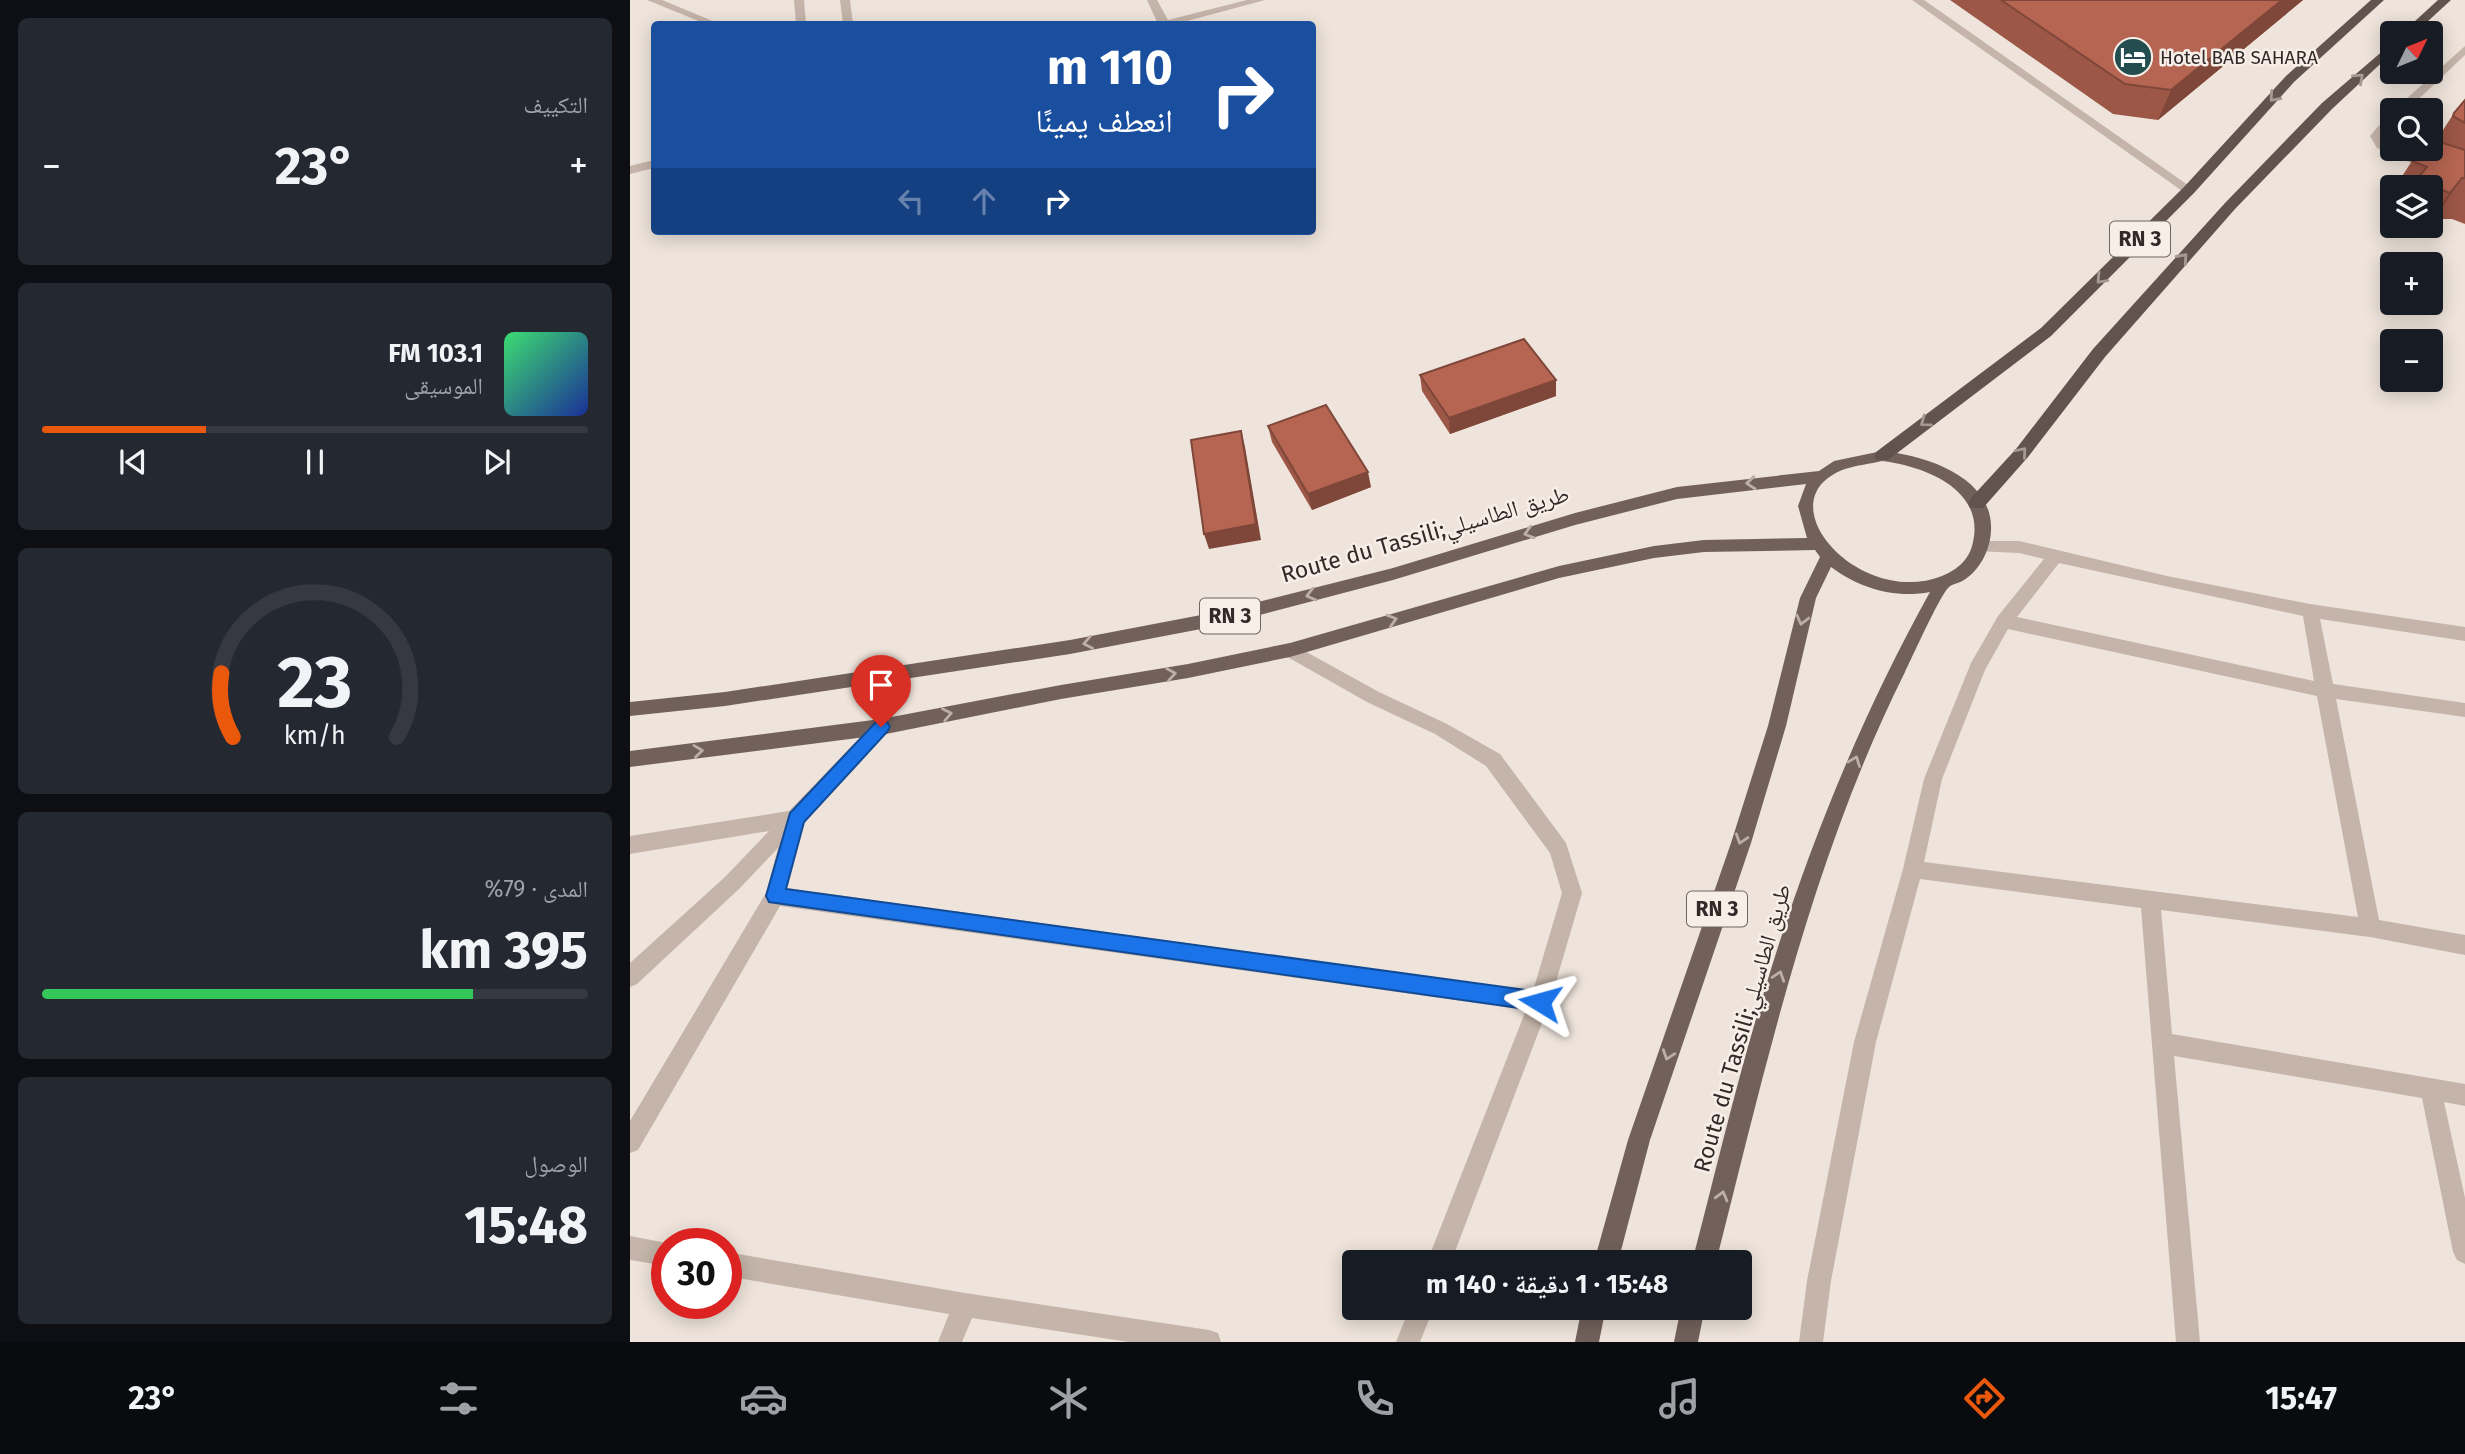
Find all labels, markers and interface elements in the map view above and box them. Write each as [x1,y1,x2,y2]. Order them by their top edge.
north arrow [2380,21,2443,84]
map controls [2380,21,2443,392]
hotel icon: Hotel BAB SAHARA [2112,36,2154,78]
text: 110 m [1047,38,1173,97]
place label: Hotel BAB SAHARA [2160,46,2318,69]
icon: right [1197,49,1288,140]
one-way arrow [2350,73,2363,86]
one-way arrow [2270,89,2283,102]
text: التكييف [523,91,588,119]
button: search [2380,98,2443,161]
text: انعطف يمينًا [1035,102,1173,140]
text: 23° [275,135,355,198]
text: − [42,143,61,189]
text: + [569,143,588,189]
button: layers [2380,175,2443,238]
icon: left [892,182,930,220]
icon: ahead [965,182,1003,220]
icon: right [1038,182,1076,220]
road number: RN 3 [2110,222,2170,256]
button: + [2380,252,2443,315]
one-way arrow [2174,253,2187,266]
one-way arrow [2096,271,2109,284]
button: − [2380,329,2443,392]
text: 103.1 FM [388,338,483,369]
text: الموسيقى [404,372,483,400]
one-way arrow [1920,414,1932,427]
icon: previous [114,443,152,481]
icon: pause [296,443,334,481]
icon: next [478,443,516,481]
one-way arrow [2014,447,2026,460]
one-way arrow [1745,475,1756,490]
street label: Route du Tassili;طريق الطاسيلي [1278,479,1574,593]
one-way arrow [1523,524,1535,539]
one-way arrow [1305,587,1317,601]
road number: RN 3 [1200,598,1260,634]
one-way arrow [1386,614,1398,629]
one-way arrow [1796,614,1810,626]
one-way arrow [1082,635,1094,650]
text: 23 [277,639,353,726]
pin [851,655,911,727]
icon: arrive [862,666,900,704]
one-way arrow [1165,667,1177,682]
one-way arrow [941,708,953,723]
text: km/h [284,721,346,751]
one-way arrow [692,743,704,758]
one-way arrow [1847,756,1861,768]
one-way arrow [1735,833,1750,845]
text: المدى · 79% [484,875,588,903]
street label: Route du Tassili;طريق الطاسيلي [1687,881,1801,1177]
road number: RN 3 [1687,892,1747,926]
text: 395 km [420,919,588,982]
position arrow [1503,965,1577,1039]
one-way arrow [1771,970,1786,982]
one-way arrow [1662,1048,1676,1060]
text: الوصول [524,1150,588,1178]
one-way arrow [1713,1190,1728,1202]
text: 15:48 [464,1194,588,1257]
speed limit sign: 30 [651,1228,742,1319]
text: 15:48 · 1 دقيقة · 140 m [1426,1269,1668,1300]
icon: filters [434,1374,483,1423]
icon: car [739,1374,788,1423]
icon: climate [1044,1374,1093,1423]
icon: phone [1350,1374,1399,1423]
icon: music [1655,1374,1704,1423]
icon: directions [1960,1374,2009,1423]
text: 23° [128,1379,178,1417]
text: 15:47 [2265,1379,2337,1417]

